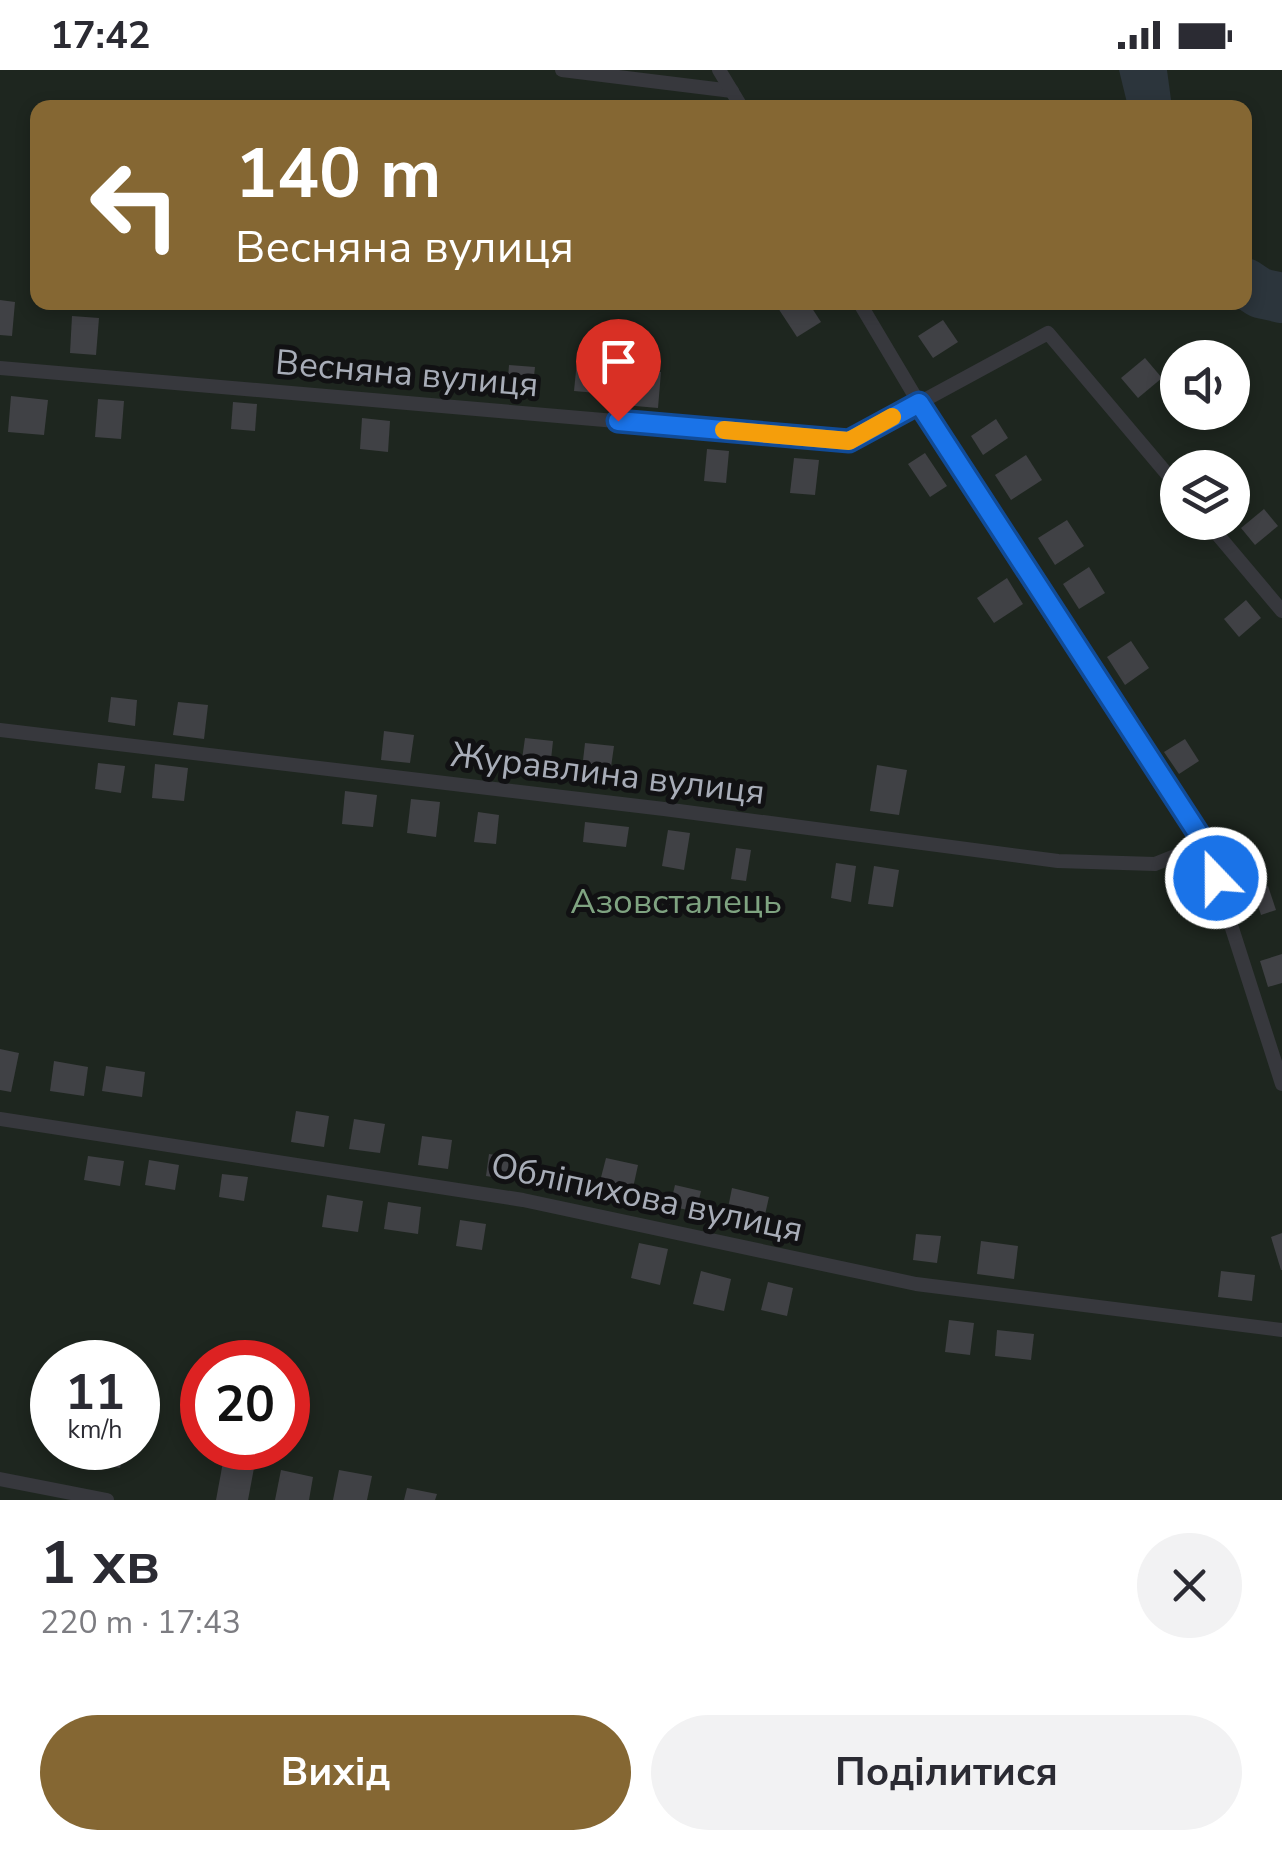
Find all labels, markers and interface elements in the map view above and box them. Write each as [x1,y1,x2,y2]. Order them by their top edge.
text: 17:42 [50,10,151,61]
text: 140 m [235,126,441,222]
icon: left [70,140,200,270]
text: Весняна вулиця [235,217,574,278]
pin [576,319,661,422]
icon: arrive [591,334,646,389]
street label: Весняна вулиця [274,339,540,408]
map controls [1160,340,1250,540]
button: sound [1160,340,1250,430]
button: layers [1160,450,1250,540]
street label: Журавлина вулиця [448,731,768,816]
position arrow [1164,826,1268,930]
park label: Азовсталець [570,878,782,925]
street label: Обліпихова вулиця [487,1141,807,1254]
speed limit sign: 20 [180,1340,310,1470]
text: 11 [65,1358,125,1427]
text: km/h [67,1413,123,1447]
text: 1 хв [40,1522,160,1604]
button: close [1137,1533,1242,1638]
text: 220 m · 17:43 [40,1601,241,1644]
button: Вихід [40,1715,631,1830]
button: Поділитися [651,1715,1242,1830]

